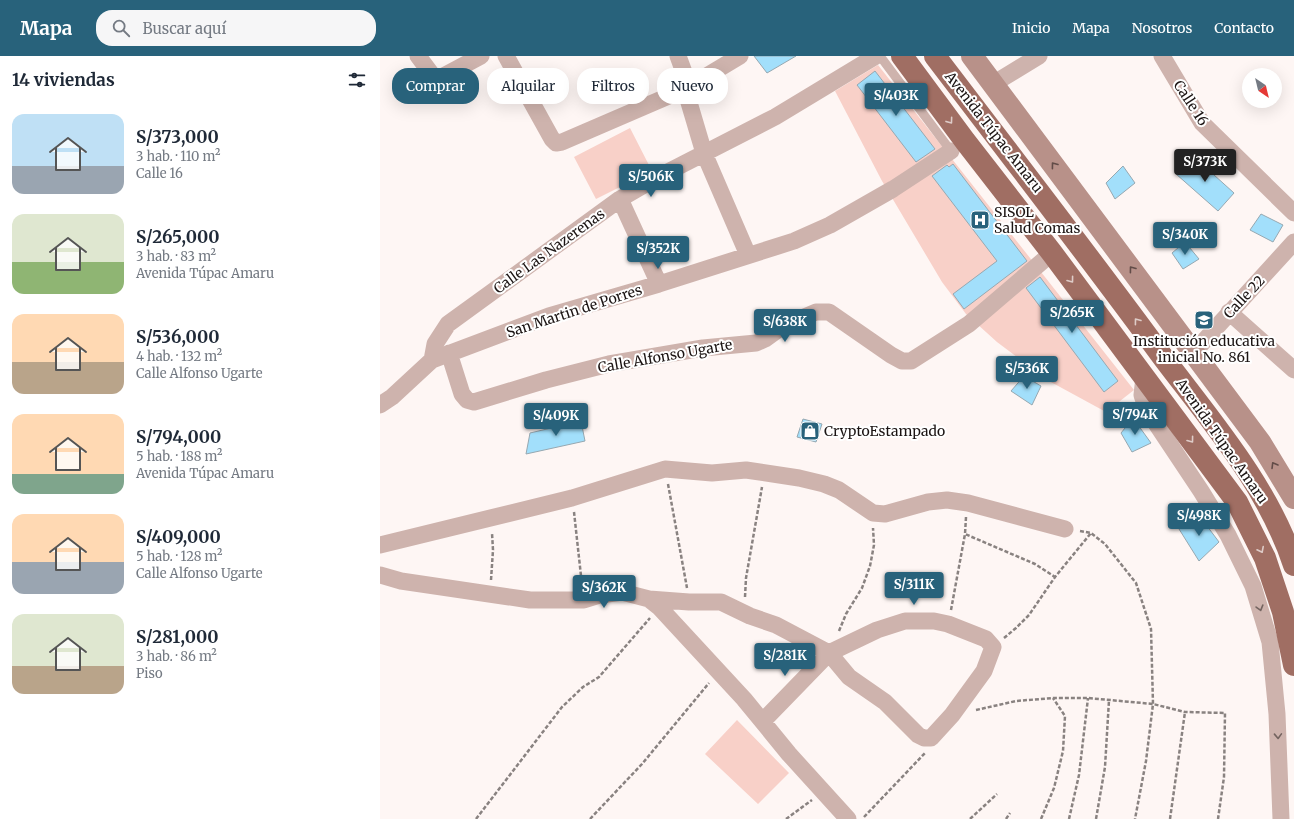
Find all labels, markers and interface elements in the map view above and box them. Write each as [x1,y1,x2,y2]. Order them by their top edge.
search box [96,10,376,46]
text: Mapa [20,16,72,40]
icon: search [110,17,132,39]
text: Buscar aquí [142,19,226,38]
text: Inicio [1012,19,1050,37]
text: Mapa [1072,19,1110,37]
text: Nosotros [1132,19,1192,37]
text: Contacto [1214,19,1274,37]
street label: Avenida Túpac Amaru [941,67,1047,196]
chip: Comprar [392,68,479,104]
chip: Alquilar [487,68,569,104]
chip: Filtros [577,68,649,104]
chip: Nuevo [657,68,728,104]
north arrow [1242,68,1282,108]
map controls [1242,68,1282,108]
text: 14 viviendas [12,69,115,91]
icon: filters [346,69,368,91]
street label: Calle 16 [1170,77,1212,129]
pin: S/403K [863,83,929,117]
text: S/403K [874,87,918,104]
one-way arrow [945,117,952,124]
text: S/373,000 [136,126,219,148]
icon: home [44,130,92,178]
text: 3 hab. · 110 m² [136,148,220,165]
pin: S/373K [1172,149,1238,183]
text: S/373K [1183,153,1227,170]
one-way arrow [1052,163,1059,170]
pin: S/506K [618,164,684,198]
text: Calle 16 [136,165,183,182]
text: S/506K [628,168,674,185]
place label: SISOL Salud Comas [994,203,1080,237]
street label: Calle Las Nazerenas [490,205,608,297]
hospital icon: SISOL Salud Comas [969,209,991,231]
pin: S/340K [1152,222,1218,256]
text: S/265,000 [136,226,220,248]
text: S/340K [1162,226,1208,243]
icon: home [44,230,92,278]
pin: S/352K [625,236,691,270]
text: S/352K [636,240,680,257]
text: 3 hab. · 83 m² [136,248,216,265]
text: Avenida Túpac Amaru [136,265,274,282]
one-way arrow [1130,267,1137,274]
street label: Calle 22 [1220,272,1268,322]
one-way arrow [1067,276,1074,283]
street label: San Martin de Porres [504,281,644,341]
pin: S/265K [1039,300,1105,334]
text: S/265K [1050,304,1094,321]
pin: S/638K [752,309,818,343]
school or university icon: Institución educativa inicial No. 861 [1193,309,1215,331]
text: S/638K [763,313,807,330]
one-way arrow [1134,319,1141,326]
text: S/536,000 [136,326,220,348]
icon: home [44,330,92,378]
place label: Institución educativa inicial No. 861 [1133,332,1275,366]
street label: Calle Alfonso Ugarte [596,335,734,377]
text: 4 hab. · 132 m² [136,348,222,365]
pin: S/536K [994,356,1060,390]
text: S/536K [1005,360,1049,377]
text: Calle Alfonso Ugarte [136,365,263,382]
street label: Avenida Túpac Amaru [1171,374,1272,507]
pin: S/794K [1102,402,1168,436]
pin: S/409K [523,403,589,437]
text: S/794K [1112,406,1158,423]
text: S/409K [533,407,579,424]
shop icon: CryptoEstampado [799,420,821,442]
place label: CryptoEstampado [824,422,945,440]
text: S/794,000 [136,426,221,448]
icon: home [44,430,92,478]
one-way arrow [1186,436,1193,443]
text: 5 hab. · 188 m² [136,448,222,465]
one-way arrow [1272,462,1279,469]
text: Avenida Túpac Amaru [136,465,274,482]
pin: S/498K [1166,503,1232,537]
text: S/498K [1177,507,1221,524]
text: S/409,000 [136,526,221,548]
icon: home [44,530,92,578]
one-way arrow [1256,545,1263,553]
text: 5 hab. · 128 m² [136,548,222,565]
text: Calle Alfonso Ugarte [136,565,263,582]
pin: S/311K [881,572,947,606]
pin: S/362K [571,575,637,609]
text: S/311K [894,576,934,593]
text: S/362K [582,579,626,596]
one-way arrow [1255,604,1264,611]
text: S/281,000 [136,626,219,648]
icon: home [44,630,92,678]
pin: S/281K [752,643,818,677]
text: S/281K [763,647,807,664]
text: 3 hab. · 86 m² [136,648,217,665]
text: Piso [136,665,163,682]
one-way arrow [1274,733,1282,739]

